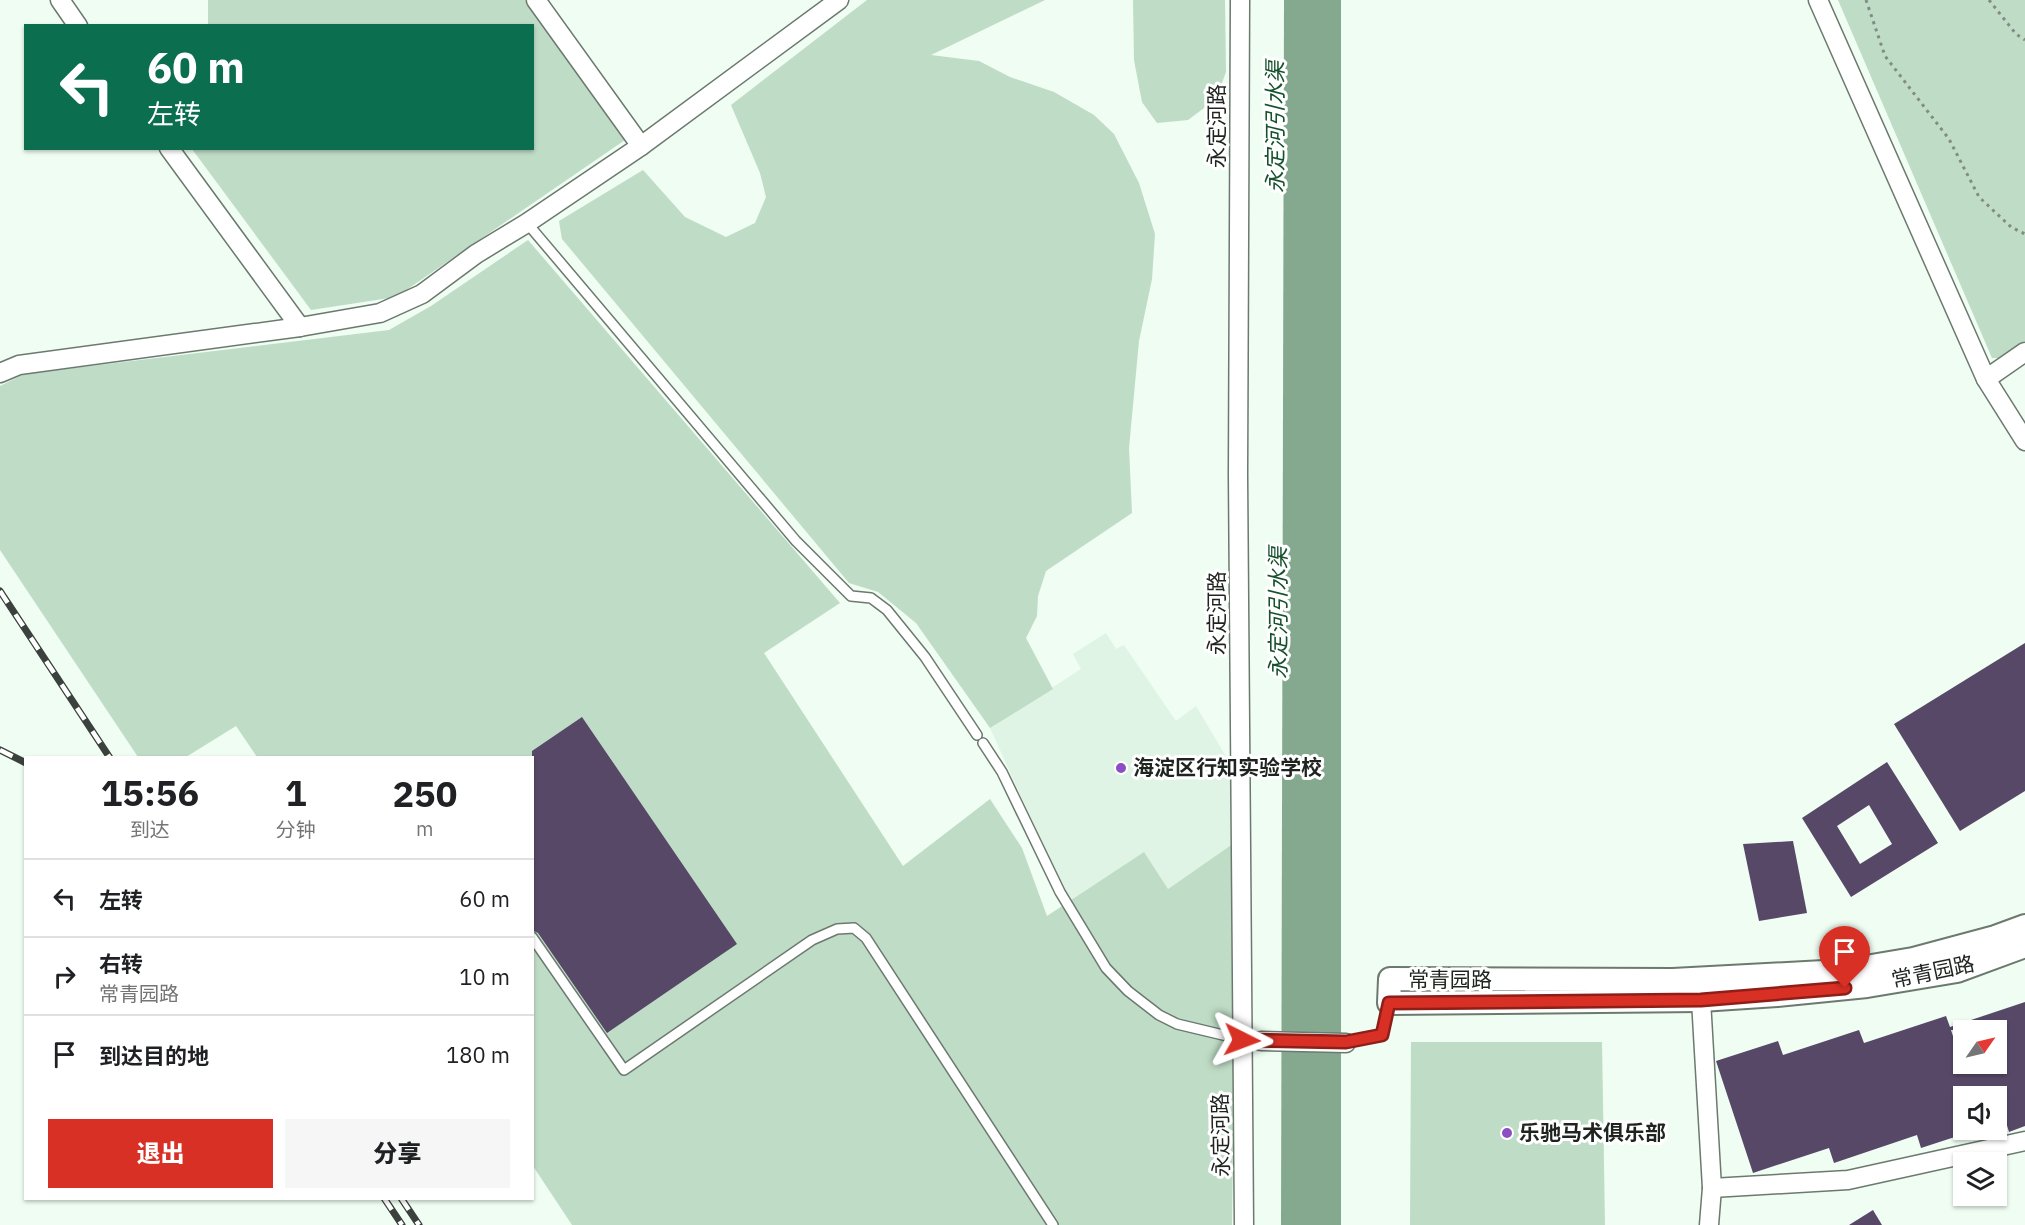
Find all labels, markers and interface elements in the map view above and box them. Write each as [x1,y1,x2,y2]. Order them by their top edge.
text: 60 m [147,40,245,95]
icon: left [48,48,126,126]
water label: 永定河引水渠 [1260,58,1289,193]
street label: 永定河路 [1202,84,1230,168]
text: 左转 [147,96,201,131]
water label: 永定河引水渠 [1263,544,1292,679]
street label: 永定河路 [1202,571,1230,655]
place label: 海淀区行知实验学校 [1133,753,1322,781]
marker: 海淀区行知实验学校 [1114,761,1128,775]
text: 15:56 [101,769,199,816]
text: 1 [285,769,307,816]
text: 250 [392,770,457,817]
text: m [416,815,434,842]
text: 到达 [130,816,170,843]
text: 分钟 [276,816,316,843]
icon: left [48,882,81,915]
text: 60 m [459,884,510,913]
text: 左转 [99,885,143,914]
pin [1819,926,1870,988]
icon: arrive [1828,935,1861,968]
text: 右转 [99,949,143,978]
street label: 常青园路 [1889,949,1977,993]
icon: right [48,960,81,993]
text: 10 m [459,962,510,991]
street label: 常青园路 [1408,965,1492,993]
text: 常青园路 [99,980,179,1007]
position arrow [1210,1008,1274,1072]
north arrow [1953,1020,2007,1074]
map controls [1953,1020,2007,1206]
icon: arrive [48,1038,81,1071]
text: 180 m [446,1040,510,1069]
text: 到达目的地 [99,1041,209,1070]
button: sound [1953,1086,2007,1140]
street label: 永定河路 [1205,1093,1235,1177]
place label: 乐驰马术俱乐部 [1519,1118,1666,1146]
button: 退出 [48,1119,273,1188]
button: 分享 [285,1119,510,1188]
marker: 乐驰马术俱乐部 [1500,1126,1514,1140]
button: layers [1953,1152,2007,1206]

